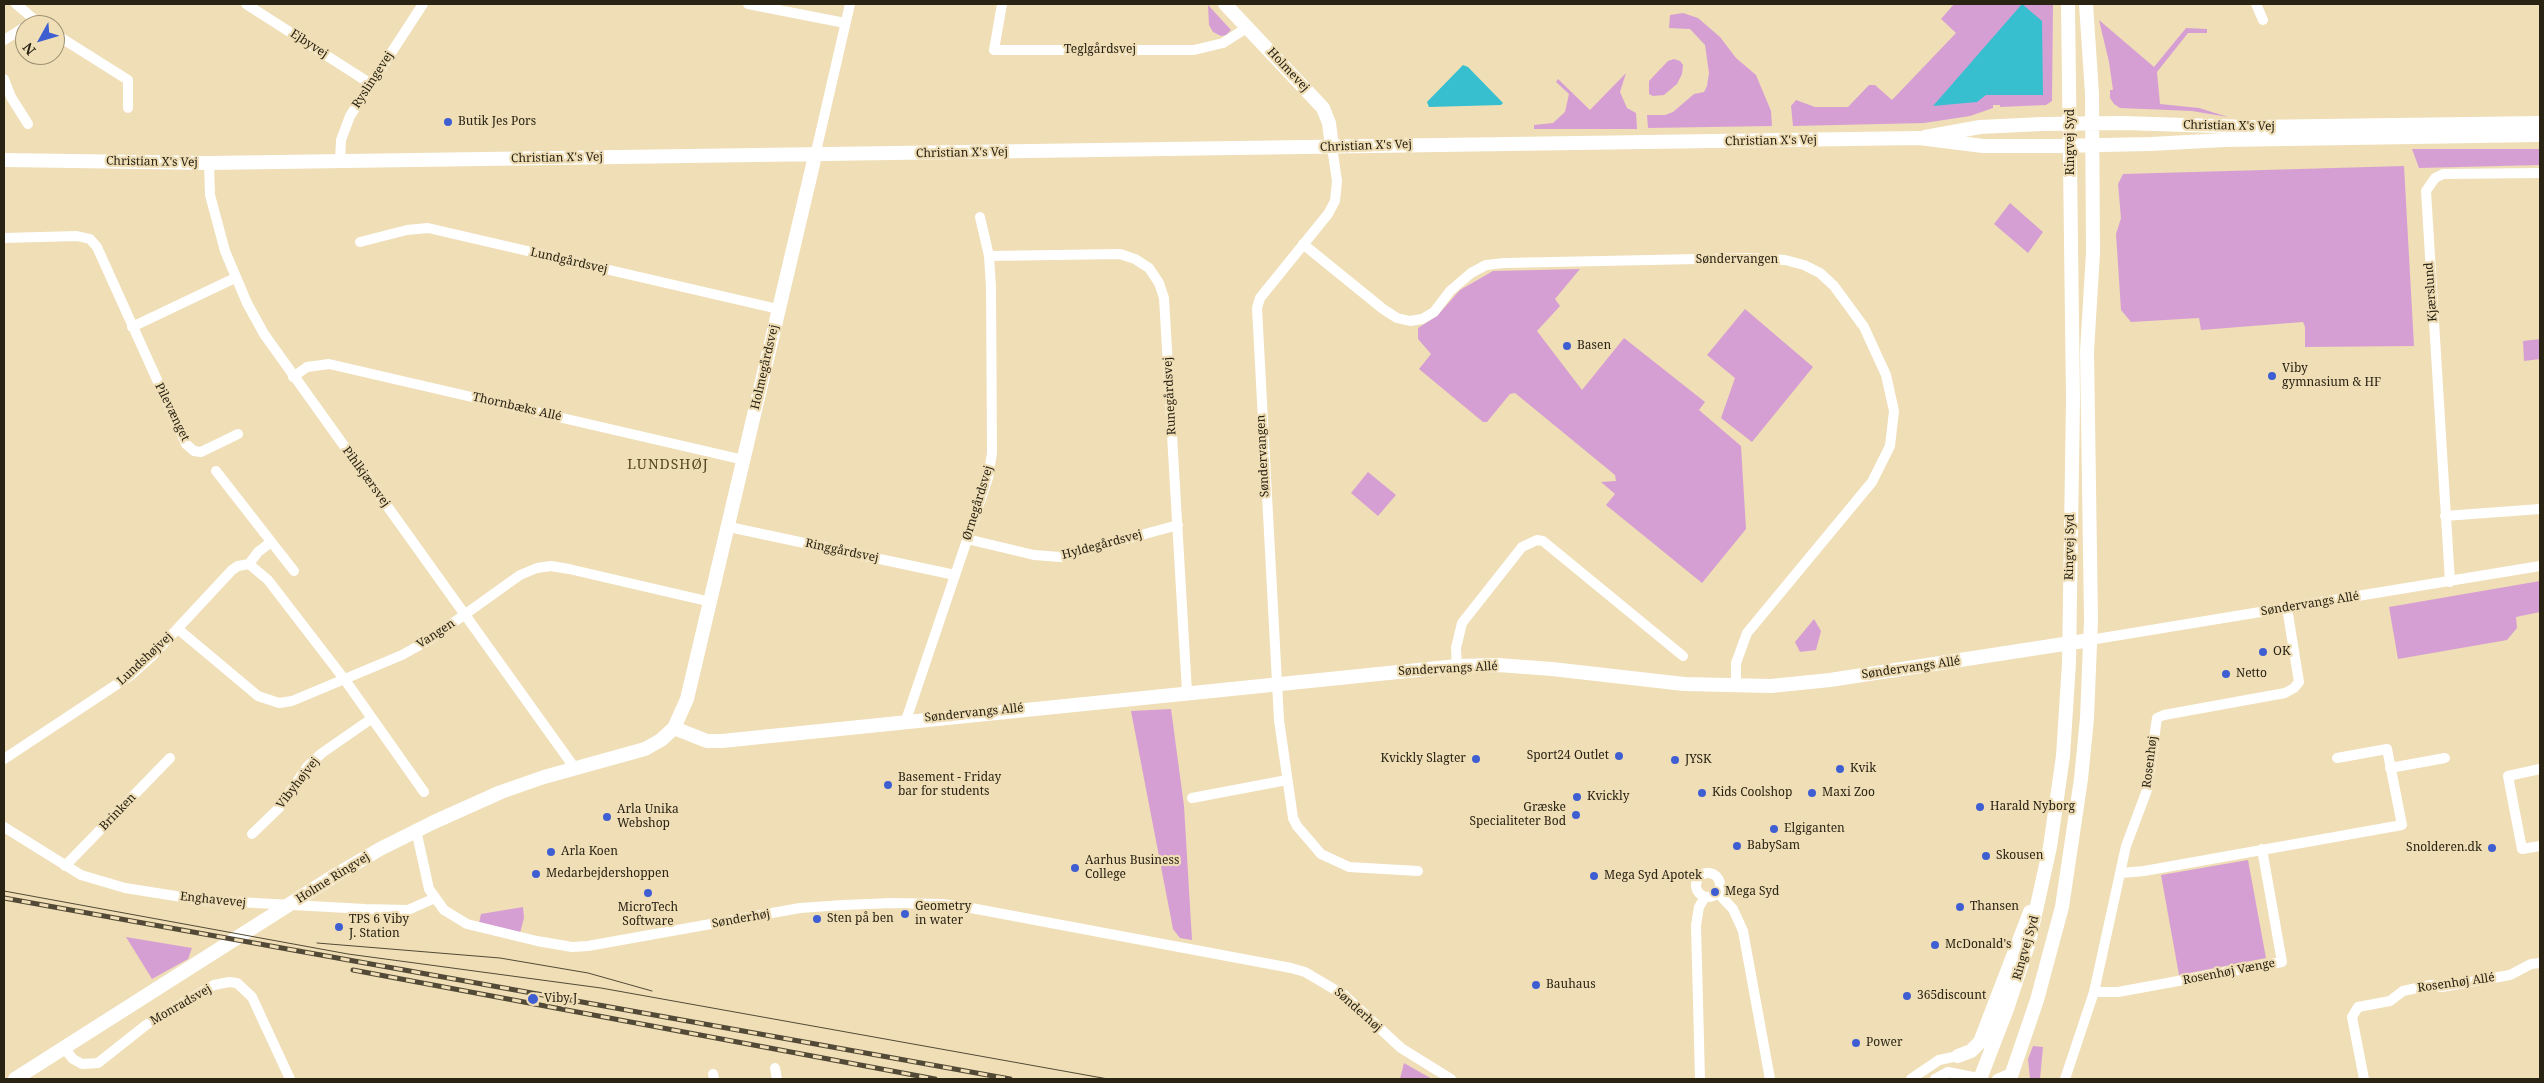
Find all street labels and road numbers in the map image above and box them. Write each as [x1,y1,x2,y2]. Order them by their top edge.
street label: Ejbyvej [287,27,331,61]
street label: Teglgårdsvej [1064,43,1136,57]
street label: Holmevej [1264,45,1312,95]
street label: Ryslingevej [349,49,397,111]
street label: Ringvej Syd [2064,109,2078,175]
street label: Christian X's Vej [2183,118,2275,134]
street label: Christian X's Vej [1725,133,1817,149]
street label: Christian X's Vej [1320,137,1412,155]
street label: Christian X's Vej [916,145,1008,161]
street label: Christian X's Vej [511,150,603,166]
street label: Christian X's Vej [106,154,198,170]
street label: Lundgårdsvej [529,245,609,277]
street label: Søndervangen [1696,253,1778,267]
street label: Kjærslund [2422,262,2440,322]
street label: Holmegårdsvej [748,323,782,411]
street label: Runegårdsvej [1161,357,1179,435]
street label: Pilevænget [152,380,192,444]
street label: Thornbæks Allé [471,390,563,424]
street label: Søndervangen [1254,414,1272,498]
street label: Pihlkjærsvej [339,444,393,510]
street label: Ørnegårdsvej [960,464,996,542]
street label: Ringvej Syd [2062,514,2078,580]
street label: Hyldegårdsvej [1060,527,1144,563]
street label: Ringgårdsvej [804,536,880,566]
street label: Søndervangs Allé [2260,589,2360,619]
street label: Vangen [414,616,458,652]
street label: Lundshøjvej [114,630,176,688]
street label: Søndervangs Allé [1861,654,1961,682]
street label: Søndervangs Allé [1398,659,1498,679]
street label: Søndervangs Allé [924,701,1024,725]
street label: Rosenhøj [2140,735,2160,789]
street label: Vibyhøjvej [274,755,322,811]
street label: Brinken [97,790,139,834]
street label: Holme Ringvej [294,850,372,906]
street label: Enghavevej [179,889,247,911]
street label: Sønderhøj [711,907,771,931]
street label: Ringvej Syd [2010,914,2042,982]
street label: Rosenhøj Vænge [2182,956,2276,988]
street label: Rosenhøj Allé [2416,970,2496,996]
street label: Monradsvej [148,982,214,1028]
street label: Sønderhøj [1331,985,1385,1035]

